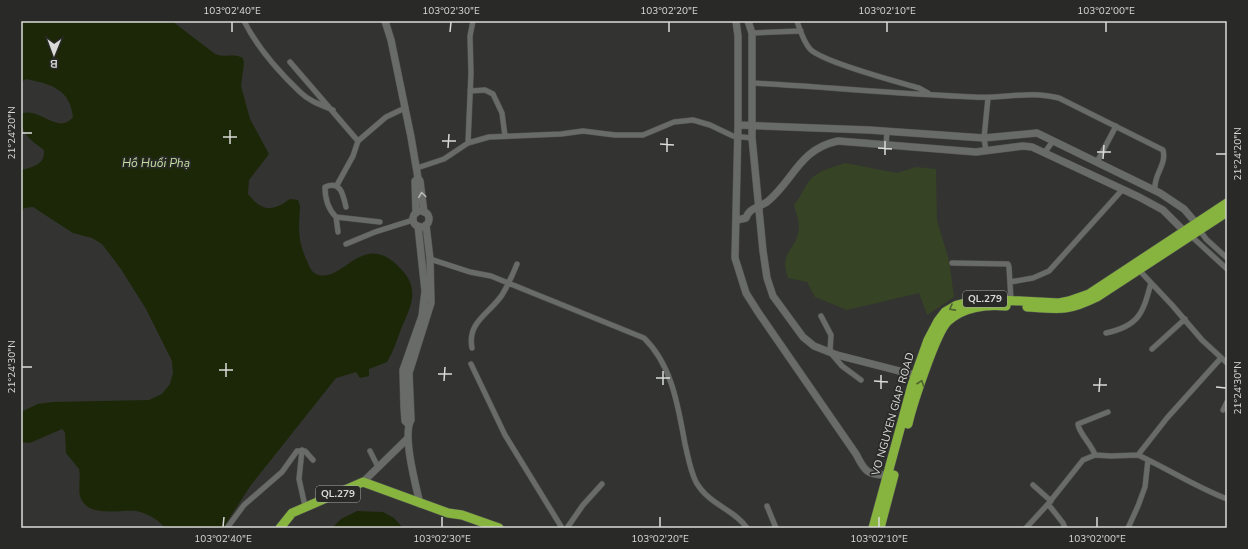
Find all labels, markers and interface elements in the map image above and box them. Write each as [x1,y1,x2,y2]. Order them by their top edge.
text: 103°02'40"E [203,4,261,18]
text: 103°02'30"E [422,4,480,18]
text: 103°02'20"E [640,4,698,18]
text: 103°02'10"E [858,4,916,18]
text: 103°02'00"E [1077,4,1135,18]
north arrow [34,34,74,74]
text: B [50,56,58,71]
text: 21°24'20"N [5,106,19,160]
text: 21°24'20"N [1231,127,1245,181]
water label: Hồ Huổi Phạ [122,155,190,171]
one-way arrow [418,191,427,198]
road number: QL.279 [963,291,1007,307]
one-way arrow [949,304,956,311]
text: 21°24'30"N [5,340,19,394]
street label: VO NGUYEN GIAP ROAD [868,351,918,478]
text: 21°24'30"N [1231,361,1245,415]
one-way arrow [916,379,925,386]
road number: QL.279 [316,486,360,502]
text: 103°02'40"E [194,532,252,546]
text: 103°02'30"E [413,532,471,546]
text: 103°02'20"E [631,532,689,546]
text: 103°02'10"E [850,532,908,546]
text: 103°02'00"E [1068,532,1126,546]

